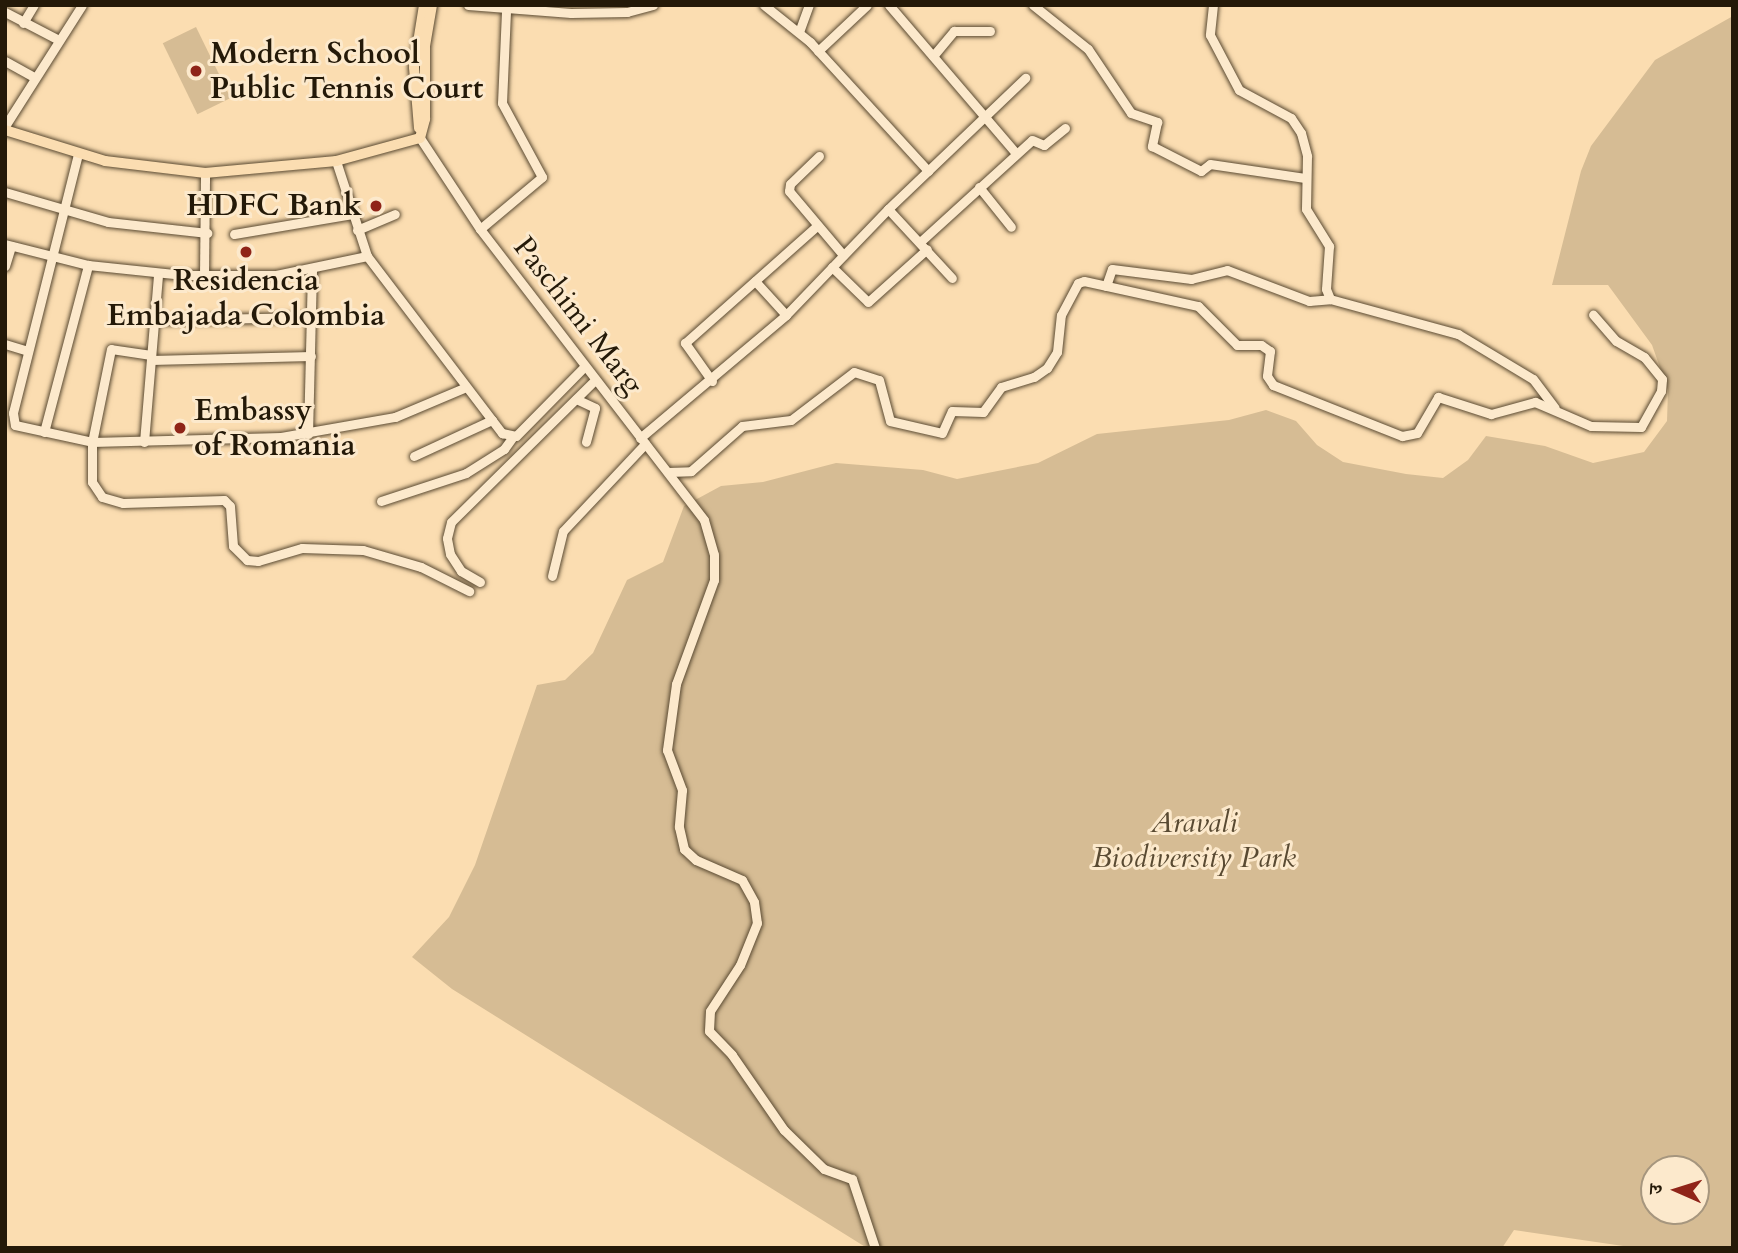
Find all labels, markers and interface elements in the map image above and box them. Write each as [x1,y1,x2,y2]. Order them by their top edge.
place label: Modern School Public Tennis Court [210,36,483,106]
marker: Modern School Public Tennis Court [188,63,204,79]
place label: HDFC Bank [186,188,362,224]
marker: HDFC Bank [368,198,384,214]
street label: Paschimi Marg [505,230,651,402]
marker: Residencia Embajada Colombia [238,244,254,260]
place label: Residencia Embajada Colombia [107,263,385,334]
place label: Embassy of Romania [194,393,356,463]
marker: Embassy of Romania [172,420,188,436]
park label: Aravali Biodiversity Park [1092,805,1296,876]
north arrow [1640,1155,1710,1225]
text: उ [1643,1184,1669,1195]

